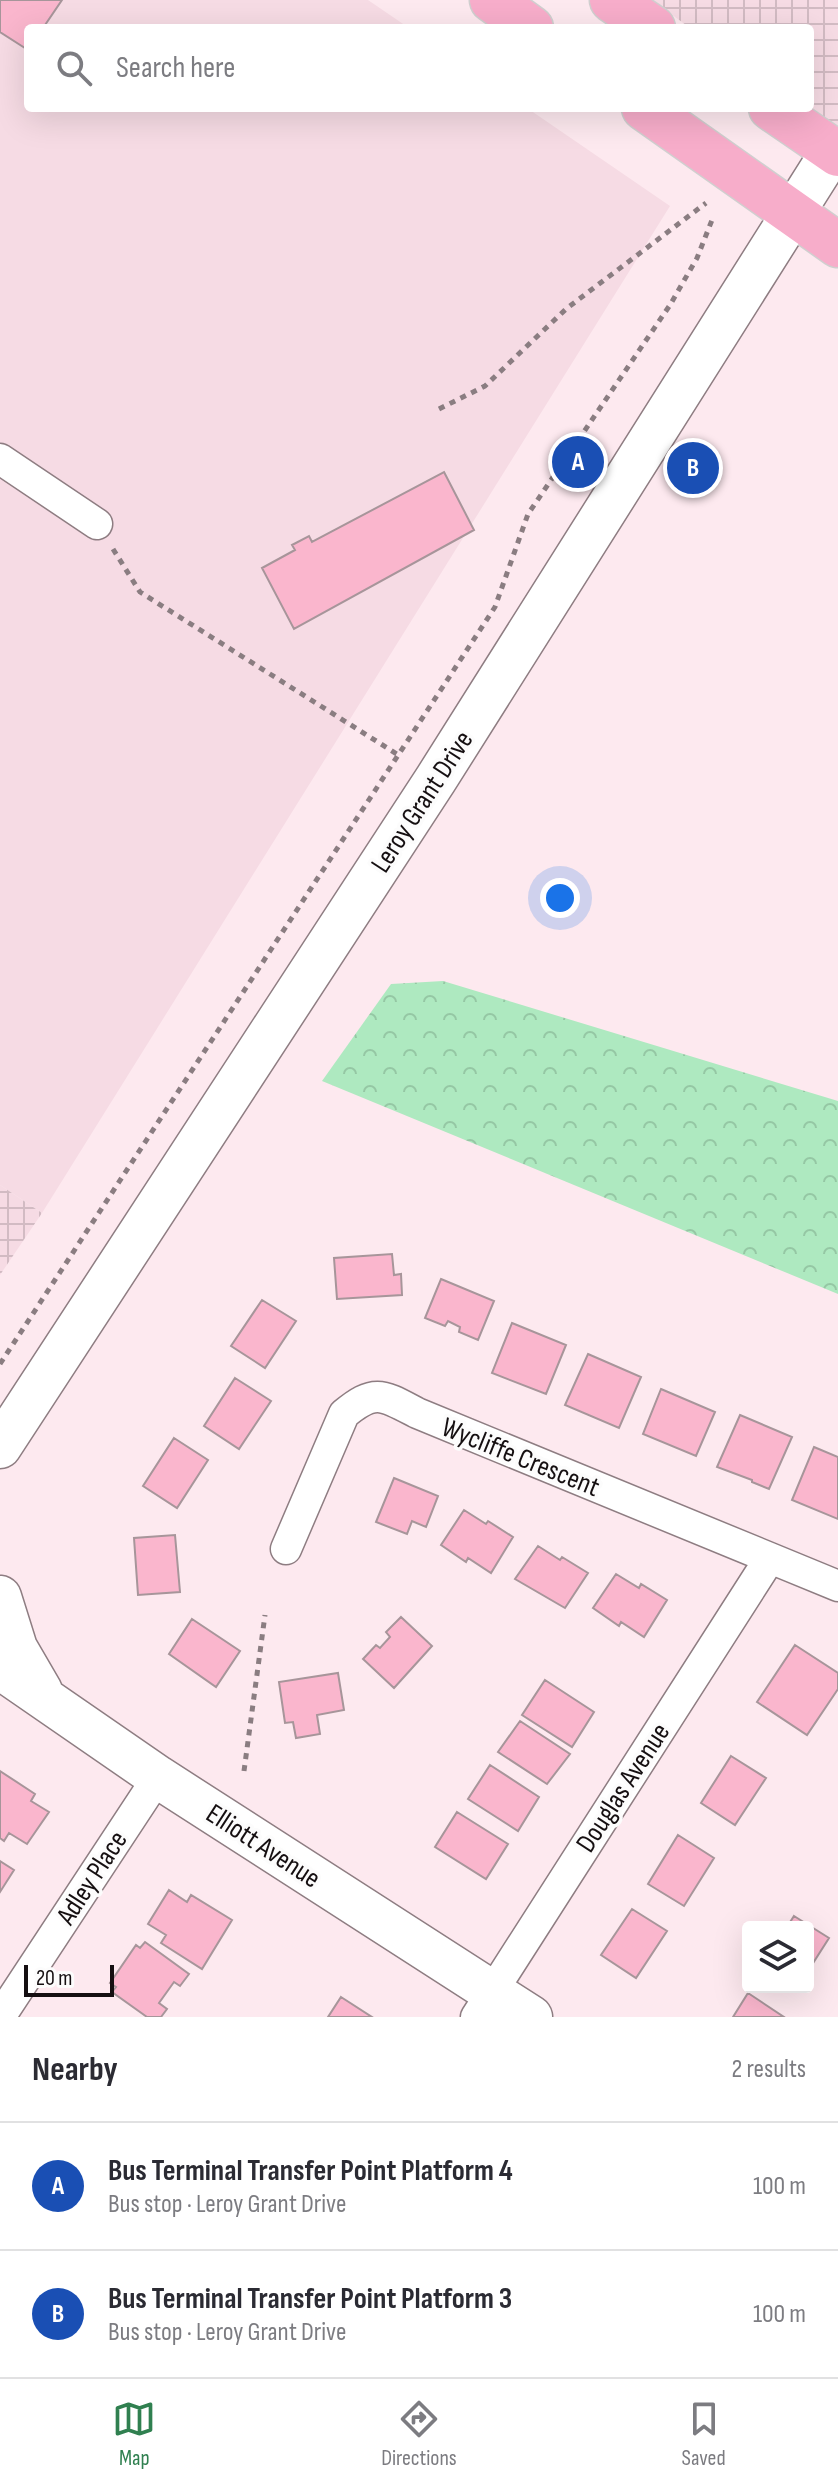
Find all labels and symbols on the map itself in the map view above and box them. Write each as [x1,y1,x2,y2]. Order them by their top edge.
pin: A [552,432,604,492]
pin: B [667,438,719,498]
street label: Leroy Grant Drive [364,725,480,879]
your location [540,878,580,918]
street label: Wycliffe Crescent [437,1411,604,1504]
street label: Douglas Avenue [569,1717,677,1859]
street label: Elliott Avenue [200,1797,326,1895]
street label: Adley Place [49,1825,135,1932]
scale bar [24,1961,114,1997]

